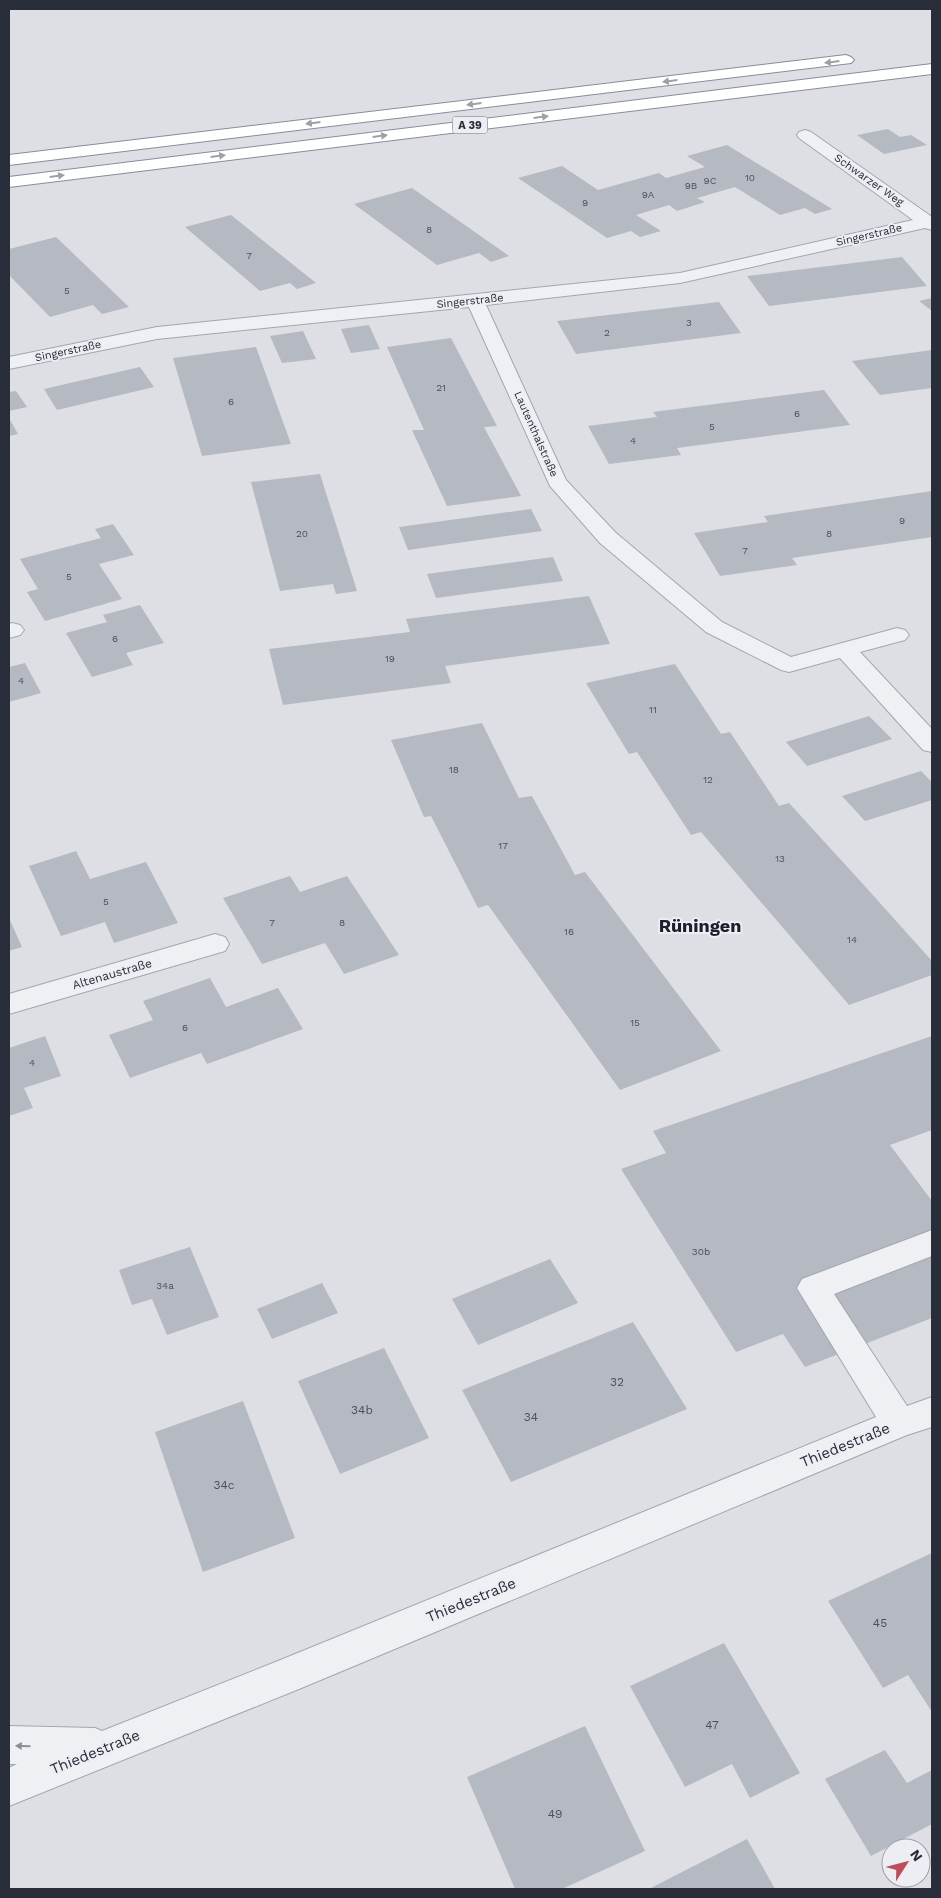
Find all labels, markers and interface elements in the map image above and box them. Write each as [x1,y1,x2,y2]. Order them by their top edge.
one-way arrow [823,58,839,66]
one-way arrow [662,77,678,85]
one-way arrow [466,100,482,108]
one-way arrow [533,112,549,120]
road number: A 39 [452,116,488,134]
one-way arrow [305,119,321,127]
one-way arrow [372,132,388,140]
street label: Schwarzer Weg [832,151,906,209]
one-way arrow [211,152,227,160]
one-way arrow [49,172,65,180]
house number: 10 [745,172,755,183]
house number: 9C [703,175,717,186]
house number: 9B [685,180,697,191]
house number: 9A [642,189,655,200]
house number: 9 [582,197,588,208]
street label: Singerstraße [835,221,903,249]
house number: 8 [426,224,432,235]
house number: 7 [246,250,252,261]
house number: 5 [64,285,70,296]
street label: Singerstraße [436,291,504,311]
house number: 3 [686,317,692,328]
house number: 2 [604,327,610,338]
street label: Singerstraße [34,338,102,364]
house number: 21 [436,382,446,393]
street label: Lautenthalstraße [511,389,561,479]
house number: 6 [228,396,234,407]
house number: 6 [794,408,800,419]
house number: 5 [709,421,715,432]
house number: 4 [630,435,636,446]
house number: 9 [899,515,905,526]
house number: 20 [296,528,308,539]
house number: 8 [826,528,832,539]
house number: 7 [742,545,748,556]
house number: 5 [66,571,72,582]
house number: 6 [112,633,118,644]
house number: 19 [385,653,395,664]
house number: 4 [18,675,24,686]
house number: 11 [649,704,657,715]
house number: 18 [449,764,459,775]
house number: 12 [703,774,713,785]
house number: 17 [498,840,508,851]
house number: 13 [775,853,785,864]
house number: 5 [103,896,109,907]
district label: Rüningen [659,915,741,936]
house number: 7 [269,917,275,928]
house number: 8 [339,917,345,928]
house number: 16 [564,926,574,937]
house number: 14 [847,934,857,945]
street label: Altenaustraße [71,956,153,992]
house number: 15 [630,1017,640,1028]
house number: 6 [182,1022,188,1033]
house number: 4 [29,1057,35,1068]
house number: 30b [692,1246,710,1257]
house number: 34a [156,1280,174,1291]
house number: 32 [610,1375,624,1389]
house number: 34b [351,1403,373,1417]
house number: 34 [524,1410,538,1424]
street label: Thiedestraße [797,1419,893,1471]
house number: 34c [213,1478,235,1492]
street label: Thiedestraße [423,1574,519,1626]
house number: 45 [873,1616,887,1630]
house number: 47 [705,1718,719,1732]
street label: Thiedestraße [47,1726,143,1778]
one-way arrow [15,1741,31,1749]
house number: 49 [548,1807,562,1821]
north arrow [881,1838,931,1888]
text: N [907,1846,926,1864]

